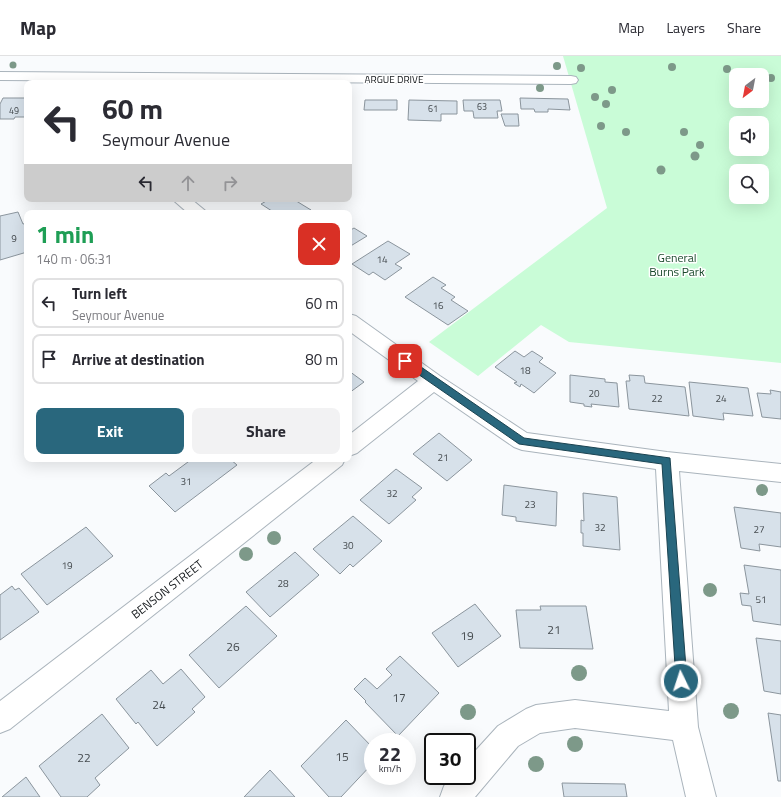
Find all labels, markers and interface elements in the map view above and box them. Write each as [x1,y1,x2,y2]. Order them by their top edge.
text: Map [20,13,56,42]
text: Map [618,17,644,38]
text: Layers [666,17,705,38]
text: Share [727,17,761,38]
north arrow [729,68,769,108]
map controls [729,68,769,204]
street label: ARGUE DRIVE [365,72,424,87]
text: 60 m [102,87,163,130]
icon: left [36,96,88,148]
house number: 63 [477,100,487,113]
house number: 61 [428,102,438,115]
house number: 49 [9,104,19,117]
button: sound [729,116,769,156]
text: Seymour Avenue [102,126,230,153]
button: search [729,164,769,204]
icon: left [135,172,157,194]
icon: ahead [177,172,199,194]
icon: right [219,172,241,194]
text: 1 min [36,216,94,252]
button: close [298,223,340,265]
house number: 9 [11,231,17,246]
park label: General Burns Park [649,248,705,281]
text: 140 m · 06:31 [36,249,112,269]
house number: 14 [376,252,388,267]
text: Turn left [72,282,127,305]
icon: left [38,292,60,314]
text: 60 m [305,292,338,315]
house number: 16 [432,298,444,313]
text: Seymour Avenue [72,305,164,325]
pin [388,344,422,378]
icon: arrive [38,348,60,370]
text: Arrive at destination [72,348,205,371]
text: 80 m [305,348,338,371]
icon: arrive [394,350,416,372]
house number: 18 [519,363,531,378]
house number: 20 [588,386,600,401]
house number: 22 [651,391,663,406]
house number: 24 [715,391,727,406]
button: Exit [36,408,184,454]
button: Share [192,408,340,454]
house number: 21 [437,450,449,465]
house number: 31 [180,474,192,489]
house number: 32 [386,486,398,501]
house number: 23 [524,497,536,512]
house number: 32 [594,520,606,535]
house number: 27 [753,522,765,537]
house number: 30 [342,538,354,553]
street label: BENSON STREET [127,554,208,623]
house number: 19 [61,558,73,573]
house number: 28 [277,576,289,591]
house number: 51 [755,592,767,607]
house number: 21 [547,620,561,639]
house number: 19 [460,626,474,645]
house number: 26 [226,637,240,656]
position arrow [660,660,702,702]
house number: 17 [392,688,406,707]
house number: 24 [152,695,166,714]
speed limit sign: 30 [424,733,476,785]
text: 22 [379,738,401,769]
house number: 15 [335,747,349,766]
house number: 22 [77,748,91,767]
text: km/h [379,761,401,776]

